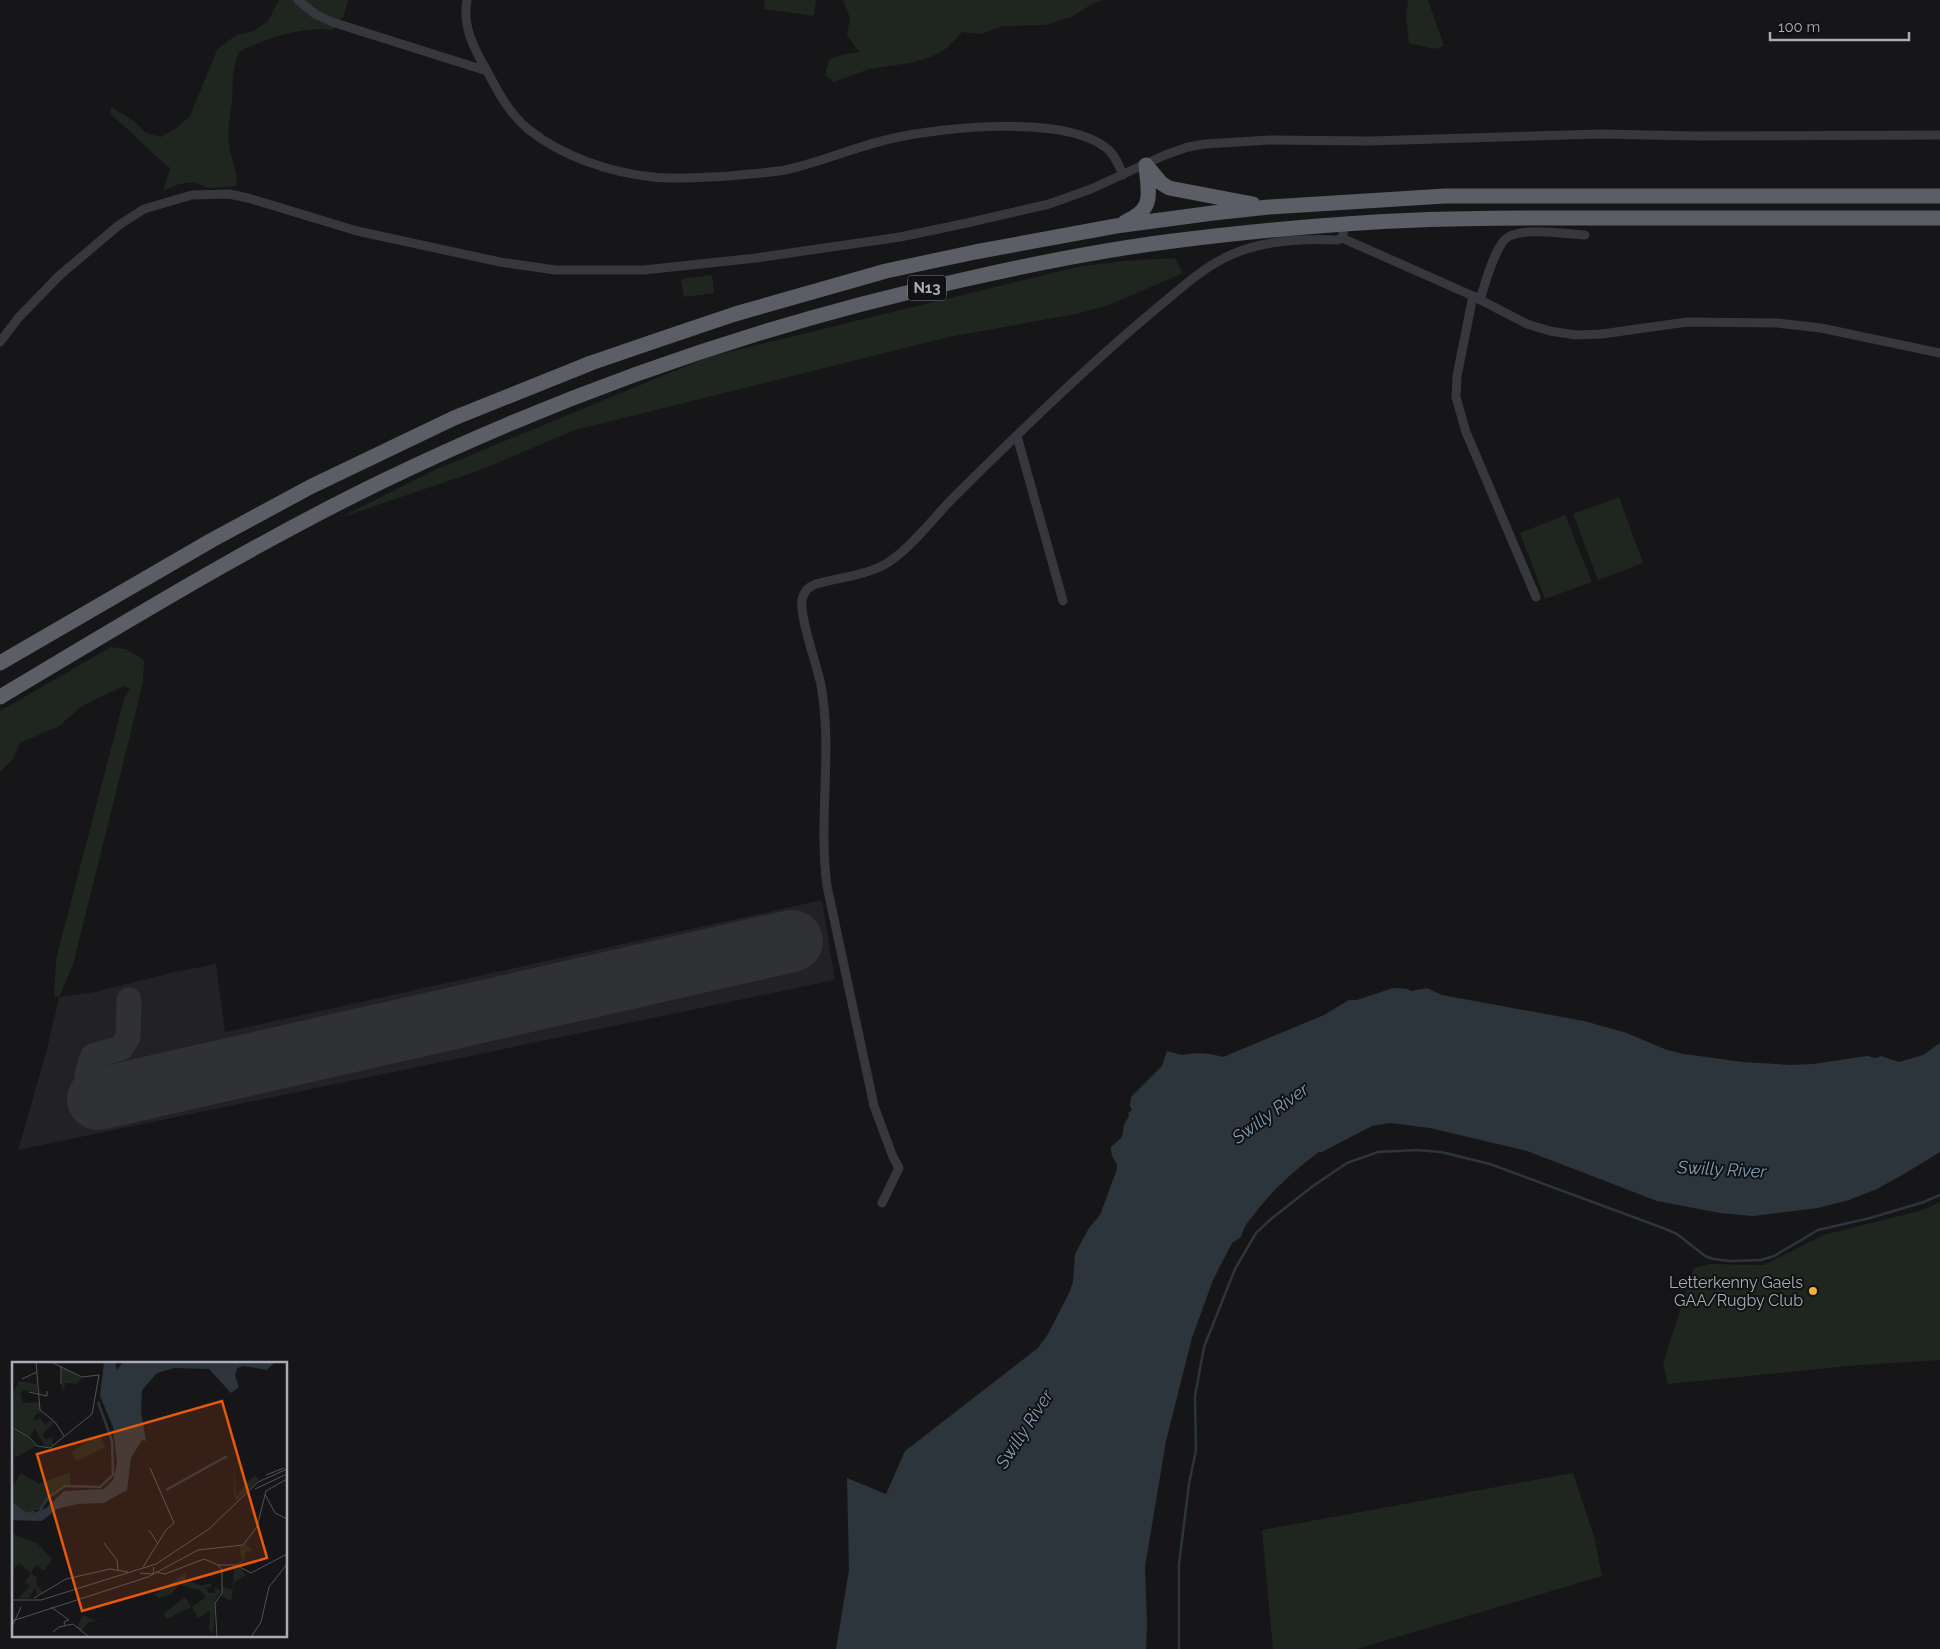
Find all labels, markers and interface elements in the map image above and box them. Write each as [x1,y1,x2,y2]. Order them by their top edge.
scale bar [1770,10,1909,42]
text: 100 m [1778,18,1820,36]
road number: N13 [908,276,946,300]
water label: Swilly River [1227,1078,1313,1148]
water label: Swilly River [1676,1156,1768,1182]
place label: Letterkenny Gaels GAA/Rugby Club [1669,1273,1803,1310]
marker: Letterkenny Gaels GAA/Rugby Club [1807,1285,1819,1297]
inset map [12,1362,288,1636]
water label: Swilly River [990,1385,1058,1473]

